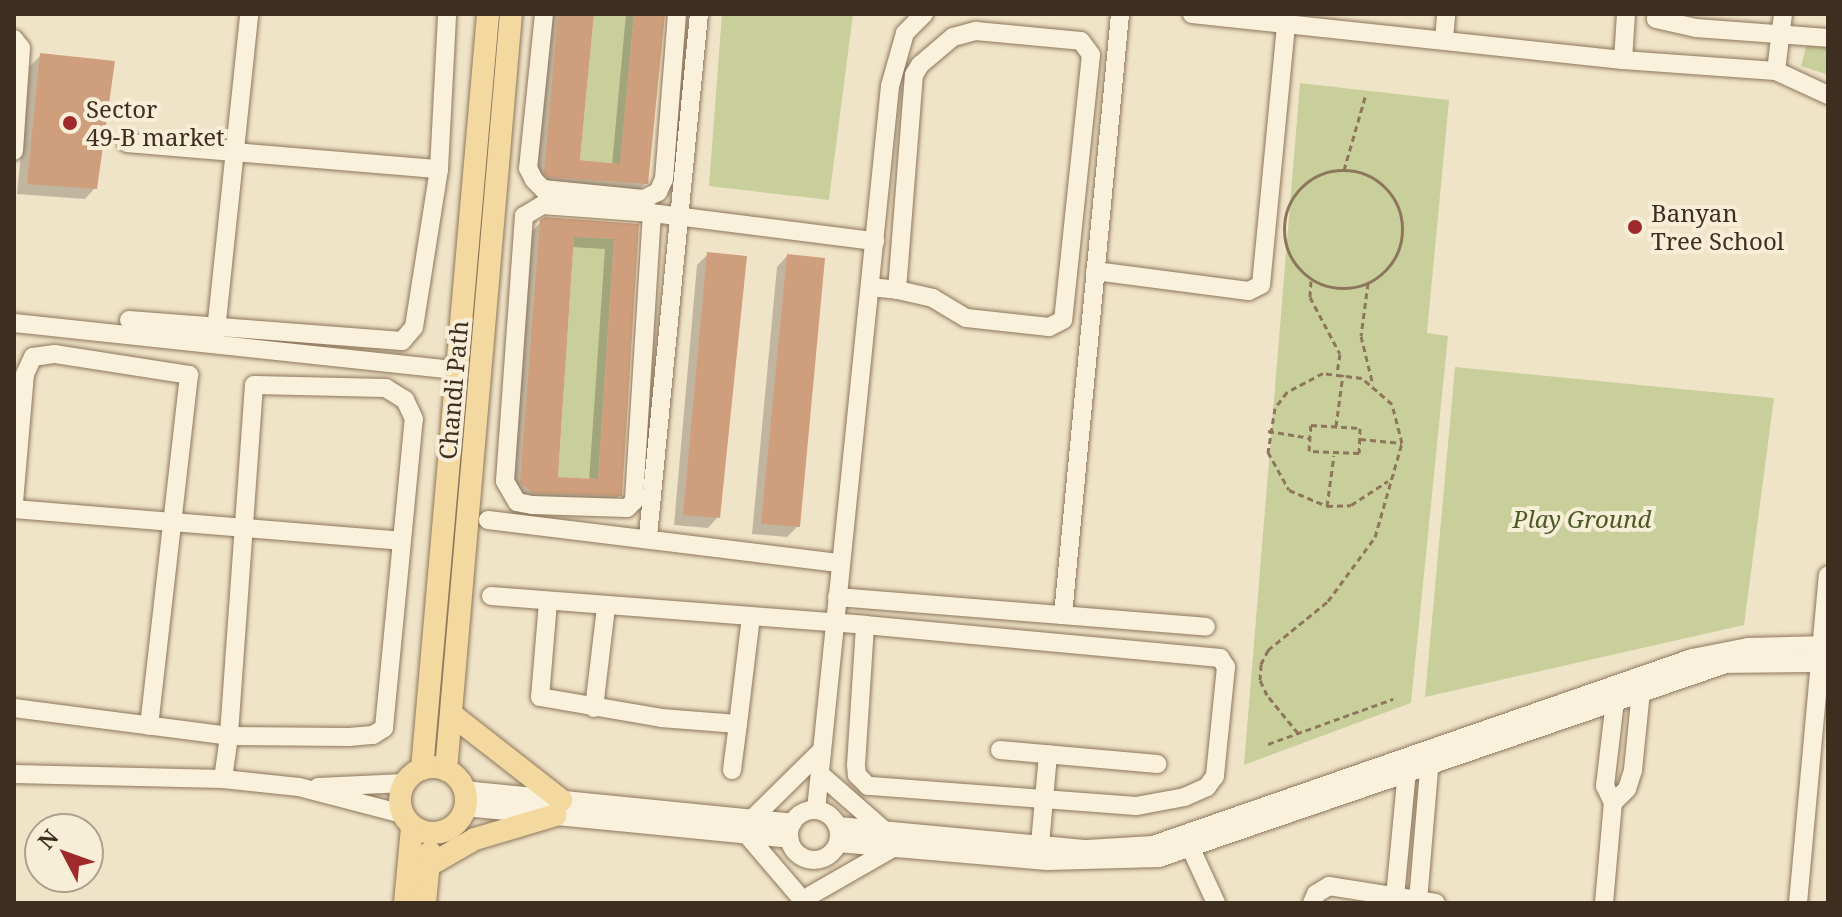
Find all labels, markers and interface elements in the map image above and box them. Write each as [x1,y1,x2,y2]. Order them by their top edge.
place label: Sector 49-B market [86,95,225,151]
marker: Sector 49-B market [61,114,79,132]
place label: Banyan Tree School [1651,199,1784,255]
marker: Banyan Tree School [1626,218,1644,236]
street label: Chandi Path [433,319,473,461]
park label: Play Ground [1513,505,1651,533]
north arrow [24,813,104,893]
text: N [30,822,64,855]

